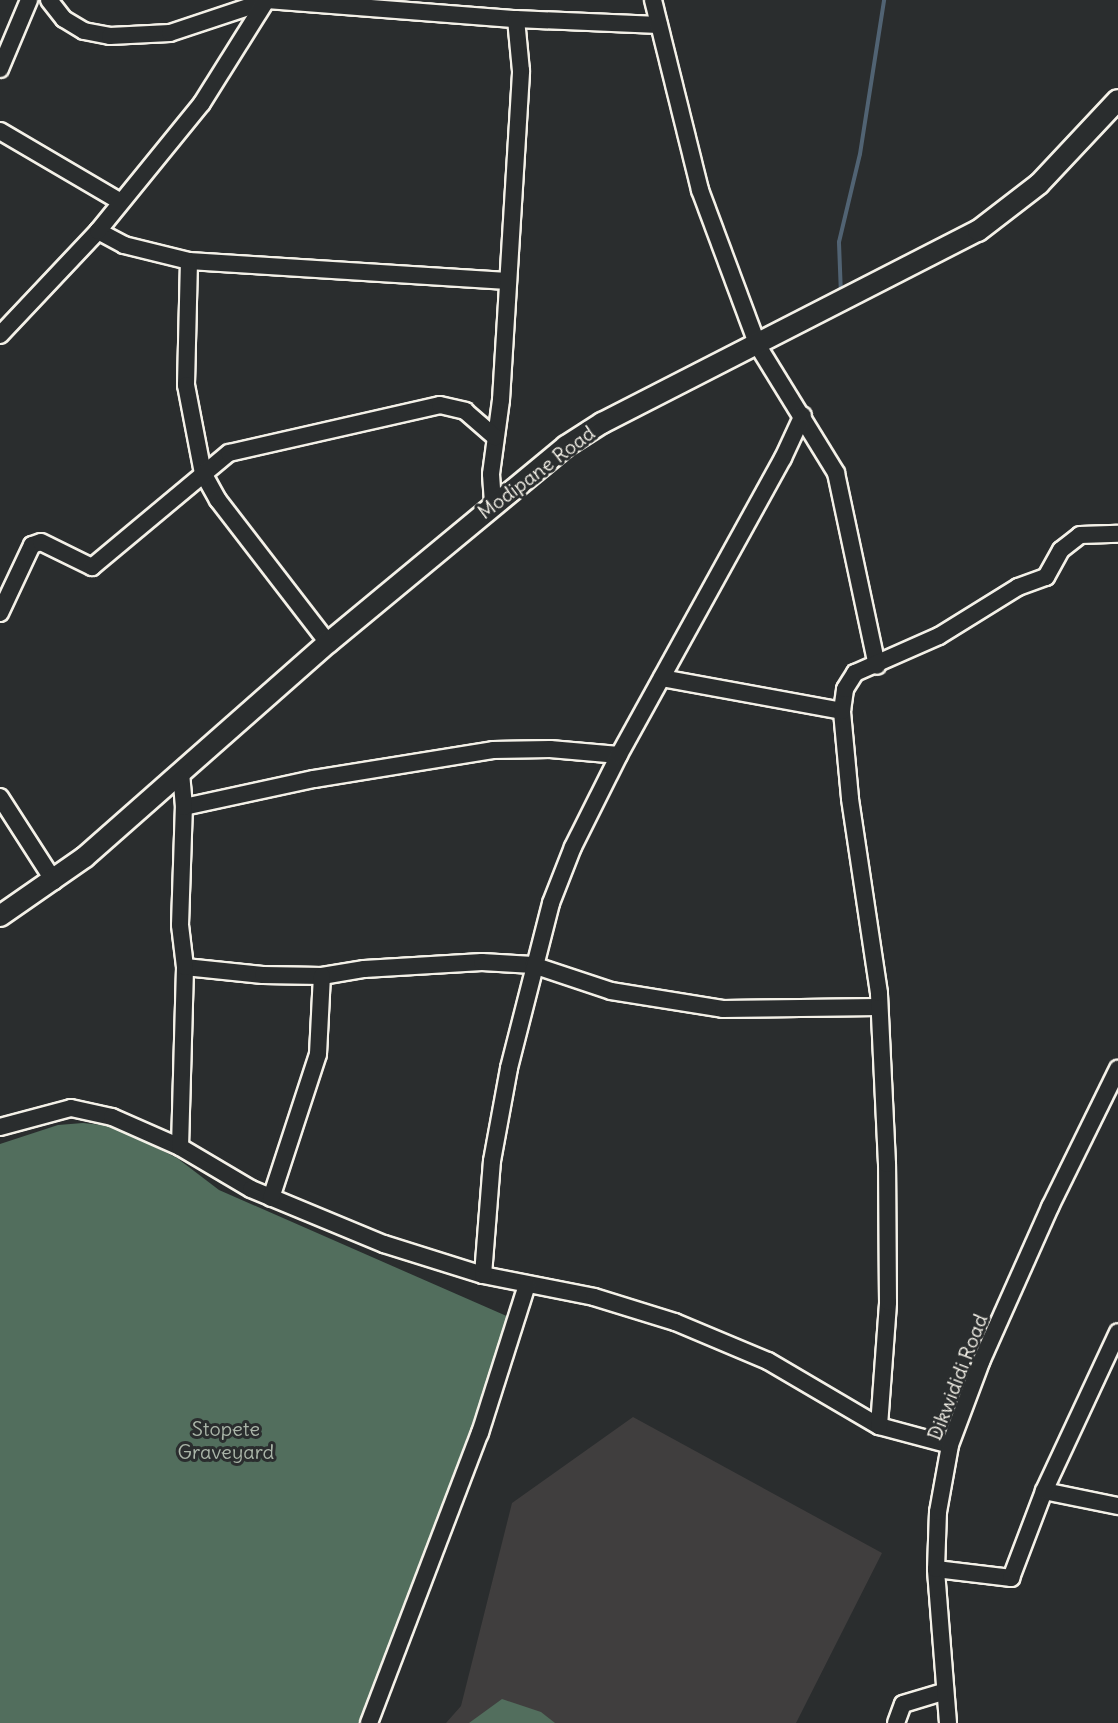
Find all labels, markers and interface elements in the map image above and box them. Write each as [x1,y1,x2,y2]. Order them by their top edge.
street label: Modipane Road [473,420,599,524]
street label: Dikwididi Road [922,1311,992,1443]
park label: Stopete Graveyard [178,1417,274,1464]

